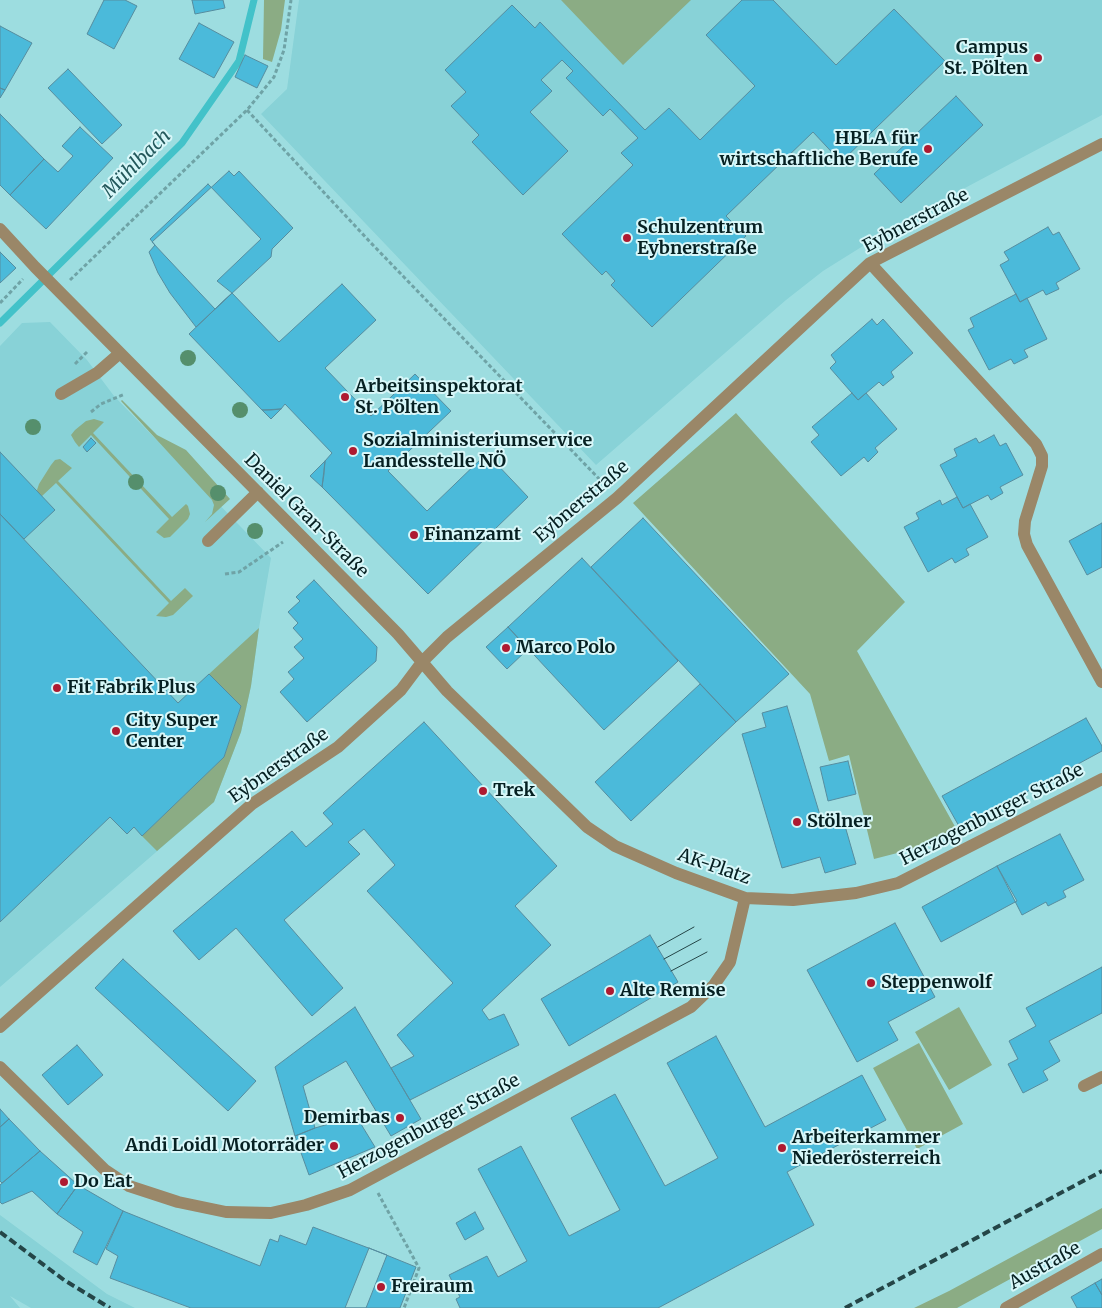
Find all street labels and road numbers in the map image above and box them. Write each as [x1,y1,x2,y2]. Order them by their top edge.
street label: Eybnerstraße [860,184,972,258]
street label: Daniel Gran-Straße [239,449,373,583]
street label: Eybnerstraße [531,456,633,548]
street label: Eybnerstraße [225,724,333,808]
street label: Herzogenburger Straße [897,759,1087,871]
street label: AK-Platz [675,845,753,889]
street label: Herzogenburger Straße [334,1070,524,1184]
street label: Austraße [1005,1238,1085,1294]

